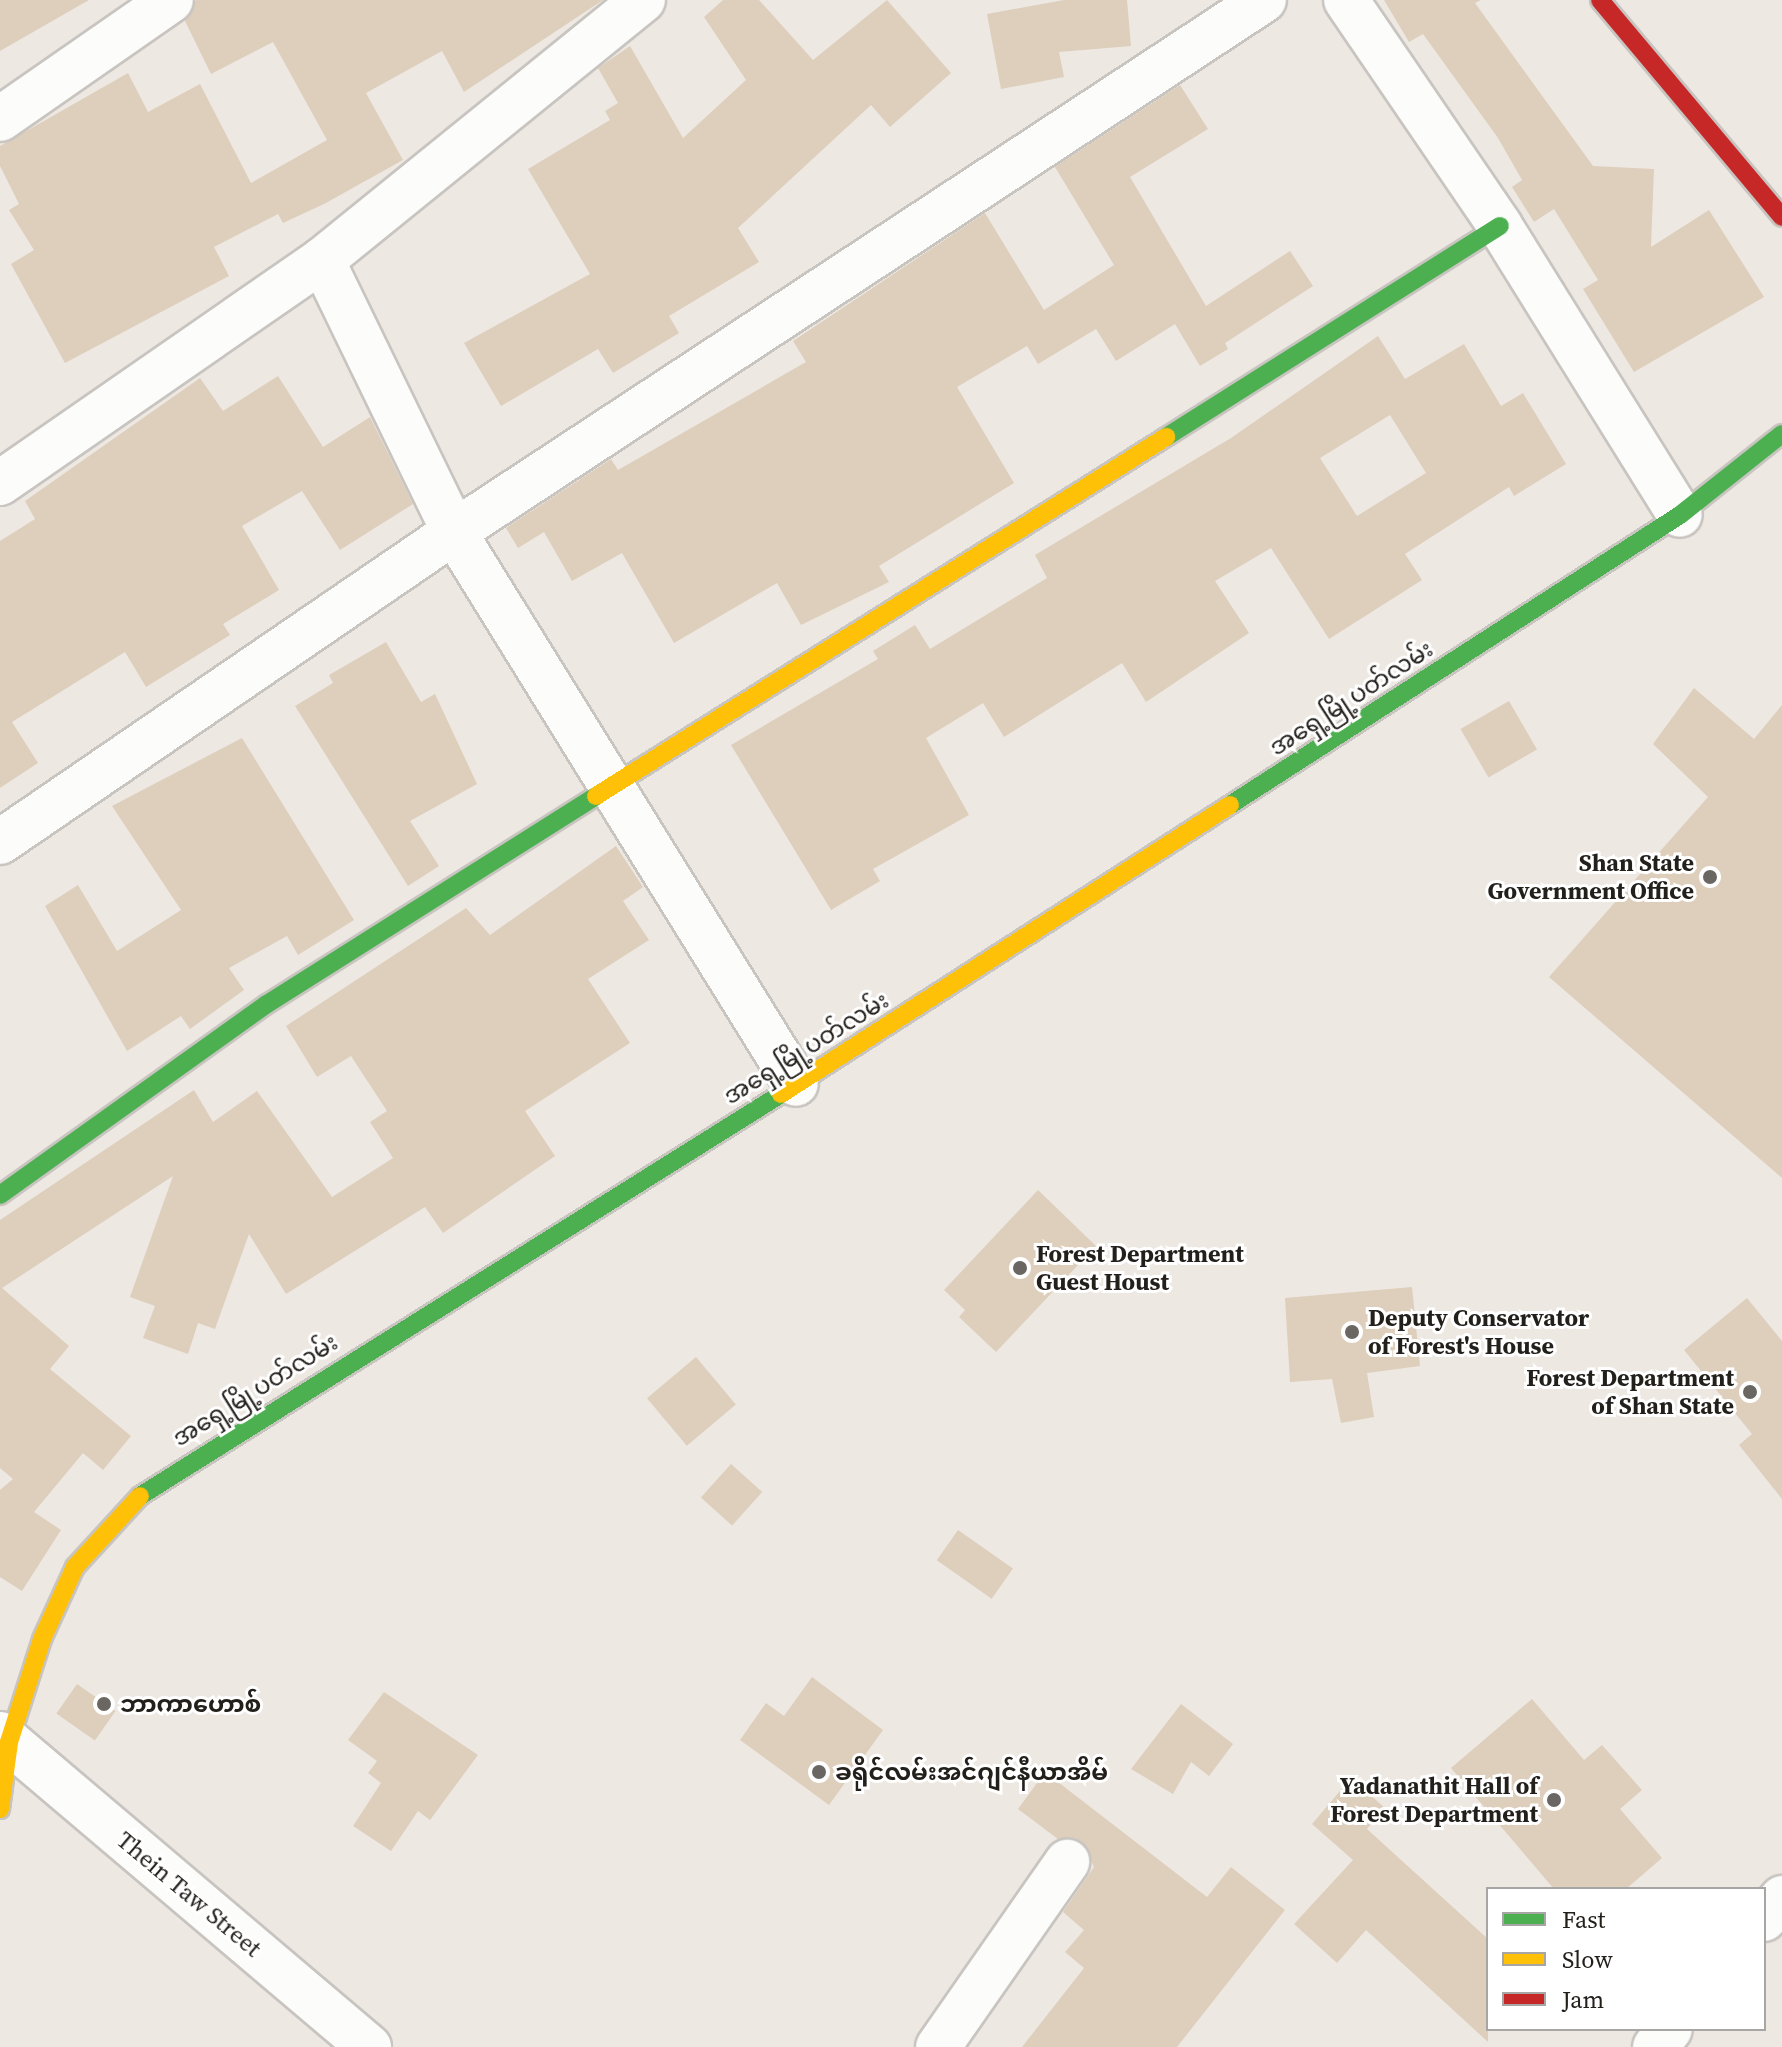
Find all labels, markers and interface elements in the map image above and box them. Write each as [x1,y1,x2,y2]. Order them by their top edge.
street label: အရှေ့မြို့ပတ်လမ်း [1264,634,1438,762]
place label: Shan State Government Office [1487,849,1694,905]
marker: Shan State Government Office [1701,868,1719,886]
street label: အရှေ့မြို့ပတ်လမ်း [718,986,894,1110]
place label: Forest Department Guest Houst [1036,1240,1244,1296]
marker: Forest Department Guest Houst [1011,1259,1029,1277]
place label: Deputy Conservator of Forest's House [1368,1304,1589,1360]
marker: Deputy Conservator of Forest's House [1343,1323,1361,1341]
street label: အရှေ့မြို့ပတ်လမ်း [167,1328,343,1452]
place label: Forest Department of Shan State [1526,1364,1734,1420]
marker: Forest Department of Shan State [1741,1383,1759,1401]
place label: ဘာကာဟောစ် [120,1690,261,1718]
marker: ဘာကာဟောစ် [95,1695,113,1713]
place label: ခရိုင်လမ်းအင်ဂျင်နီယာအိမ် [835,1758,1108,1786]
marker: ခရိုင်လမ်းအင်ဂျင်နီယာအိမ် [810,1763,828,1781]
place label: Yadanathit Hall of Forest Department [1330,1772,1538,1828]
marker: Yadanathit Hall of Forest Department [1545,1791,1563,1809]
street label: Thein Taw Street [111,1825,267,1963]
legend [1486,1887,1766,2031]
text: Fast [1562,1903,1605,1936]
text: Slow [1562,1943,1613,1976]
text: Jam [1562,1983,1604,2016]

